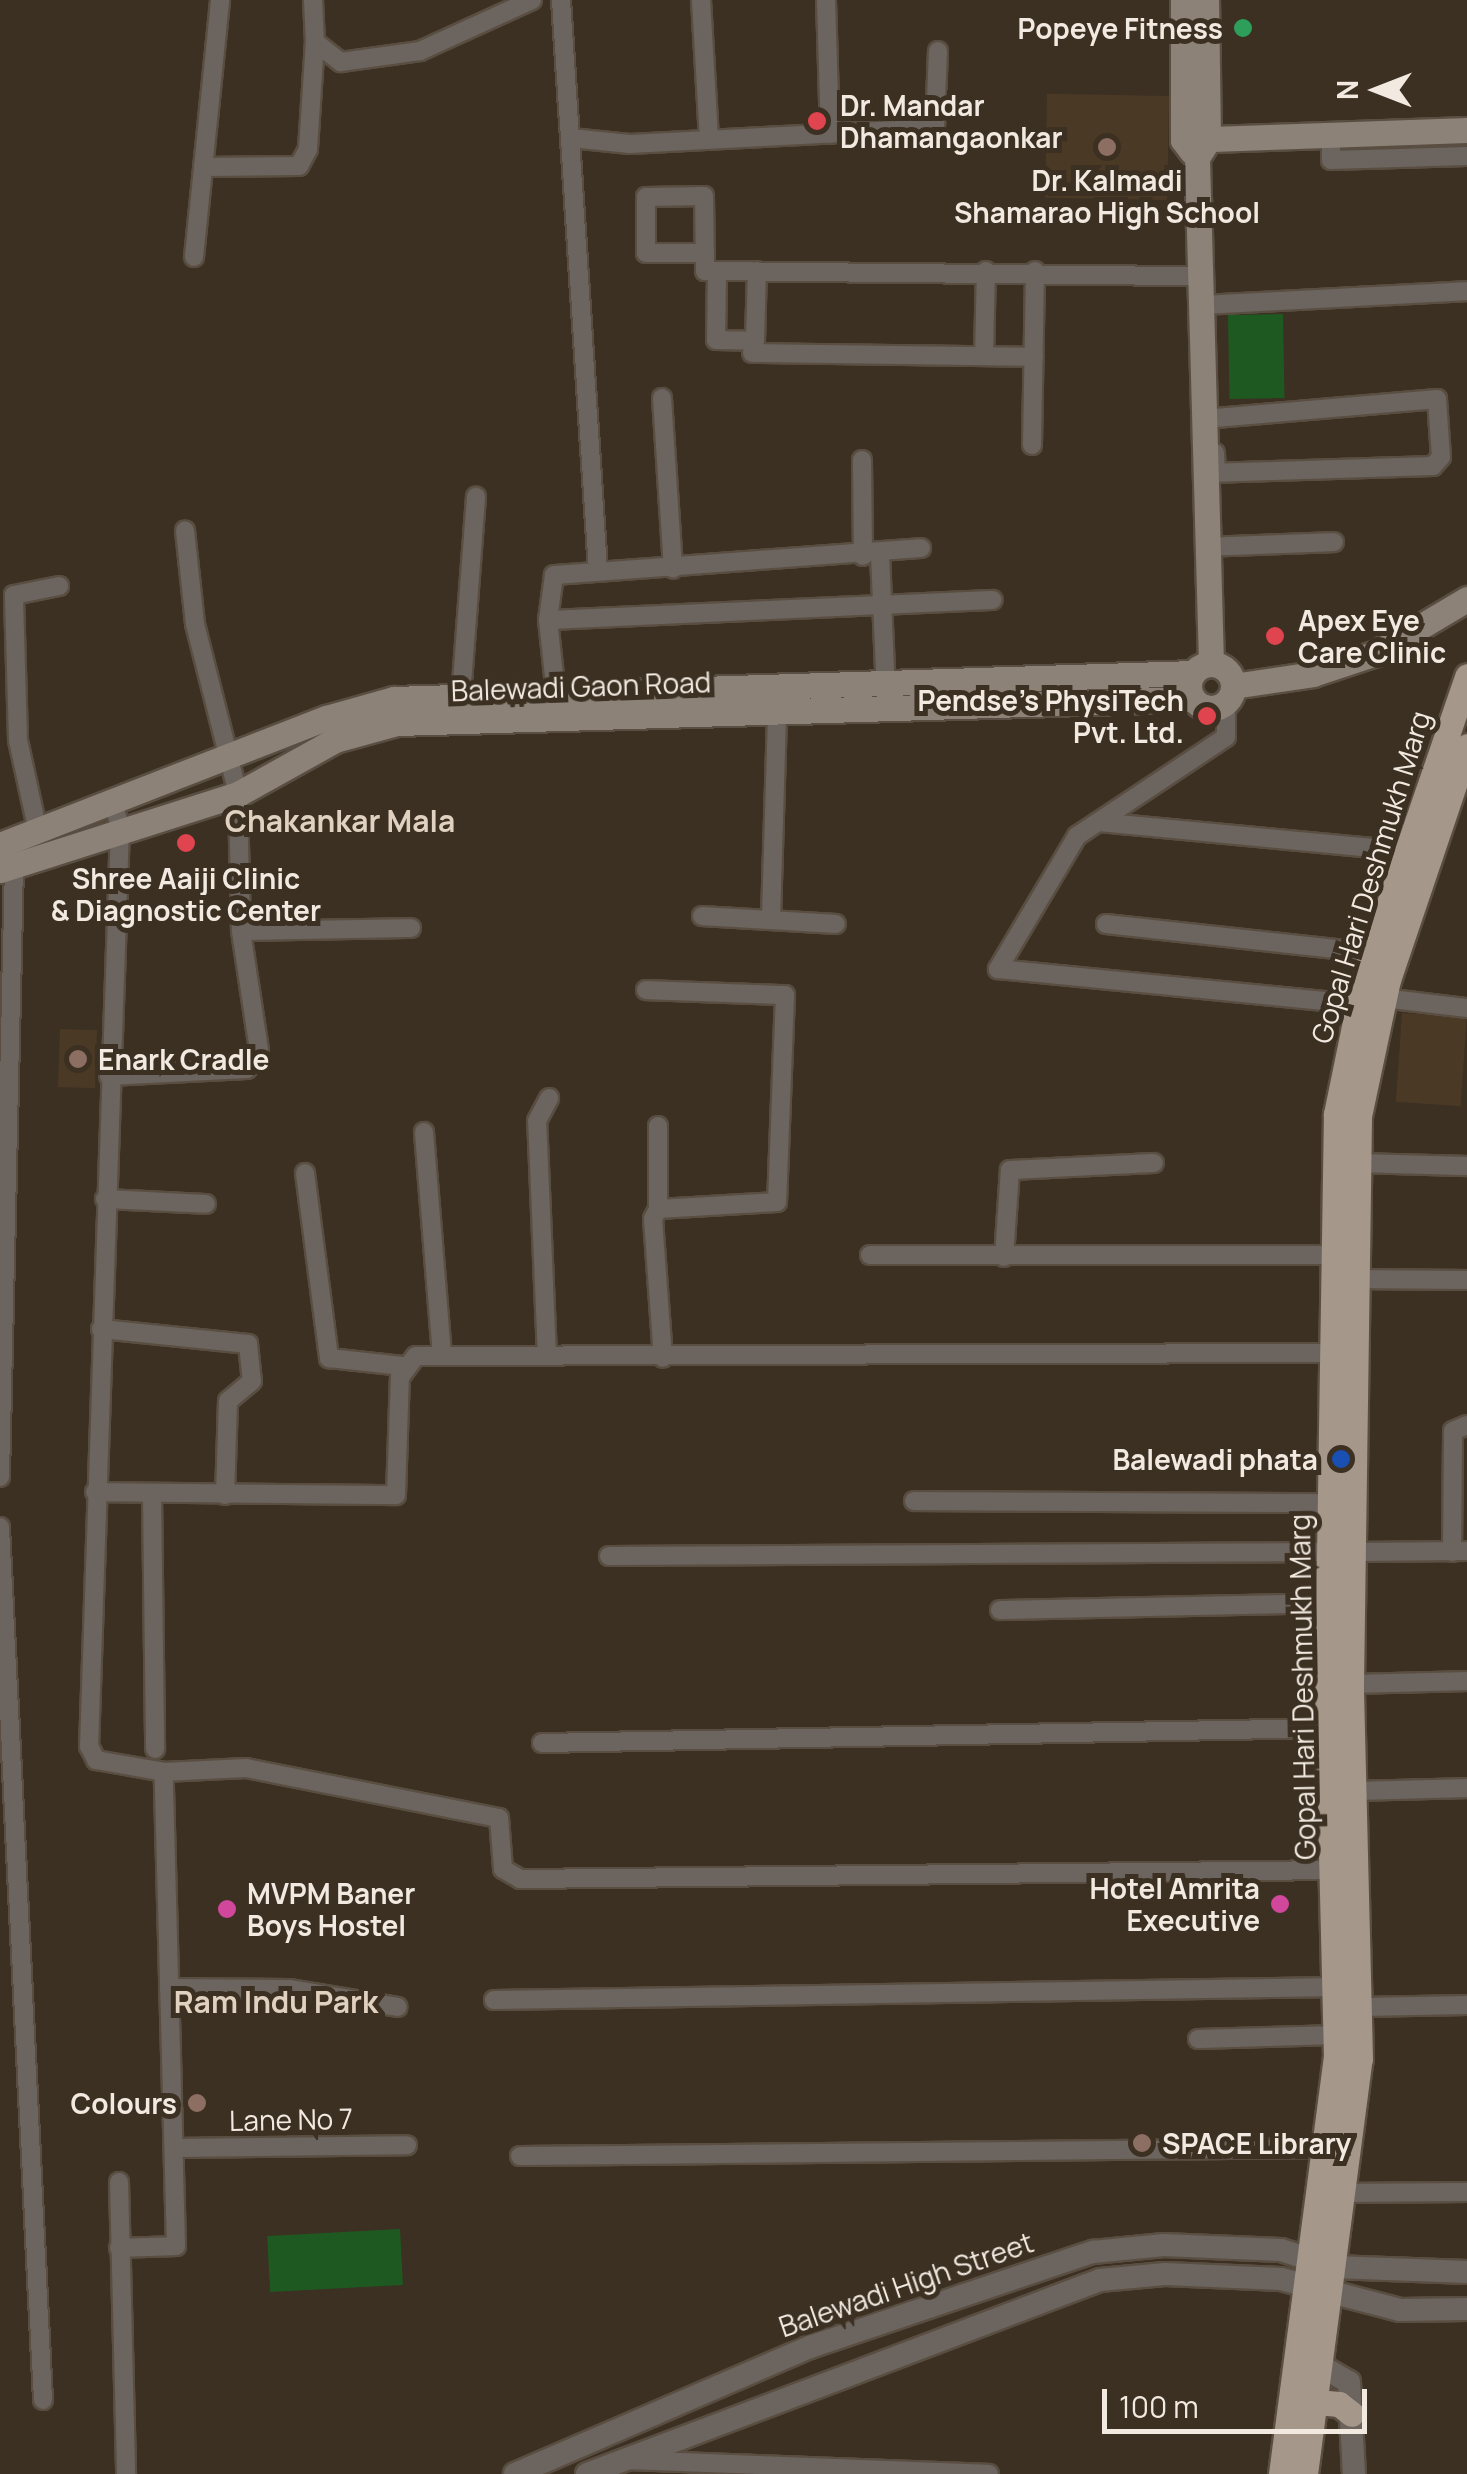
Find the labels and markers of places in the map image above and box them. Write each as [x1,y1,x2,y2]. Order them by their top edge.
place label: Popeye Fitness [1018,11,1223,45]
marker: Popeye Fitness [1232,17,1254,39]
place label: Dr. Mandar Dhamangaonkar [840,88,1063,154]
marker: Dr. Mandar Dhamangaonkar [804,108,830,134]
marker: Dr. Kalmadi Shamarao High School [1096,136,1118,158]
place label: Dr. Kalmadi Shamarao High School [954,163,1260,229]
place label: Apex Eye Care Clinic [1298,603,1446,669]
marker: Apex Eye Care Clinic [1262,623,1288,649]
place label: Pendse's PhysiTech Pvt. Ltd. [918,683,1184,749]
marker: Pendse's PhysiTech Pvt. Ltd. [1194,703,1220,729]
marker: Shree Aaiji Clinic & Diagnostic Center [173,830,199,856]
place label: Shree Aaiji Clinic & Diagnostic Center [51,861,321,927]
place label: Enark Cradle [98,1042,269,1076]
marker: Enark Cradle [67,1048,89,1070]
place label: Balewadi phata [1112,1442,1318,1476]
marker: Balewadi phata [1328,1446,1354,1472]
place label: Hotel Amrita Executive [1090,1871,1260,1937]
place label: MVPM Baner Boys Hostel [247,1876,415,1942]
marker: Hotel Amrita Executive [1269,1893,1291,1915]
marker: MVPM Baner Boys Hostel [216,1898,238,1920]
place label: Colours [71,2086,177,2120]
marker: Colours [186,2092,208,2114]
place label: SPACE Library [1162,2126,1351,2160]
marker: SPACE Library [1131,2132,1153,2154]

